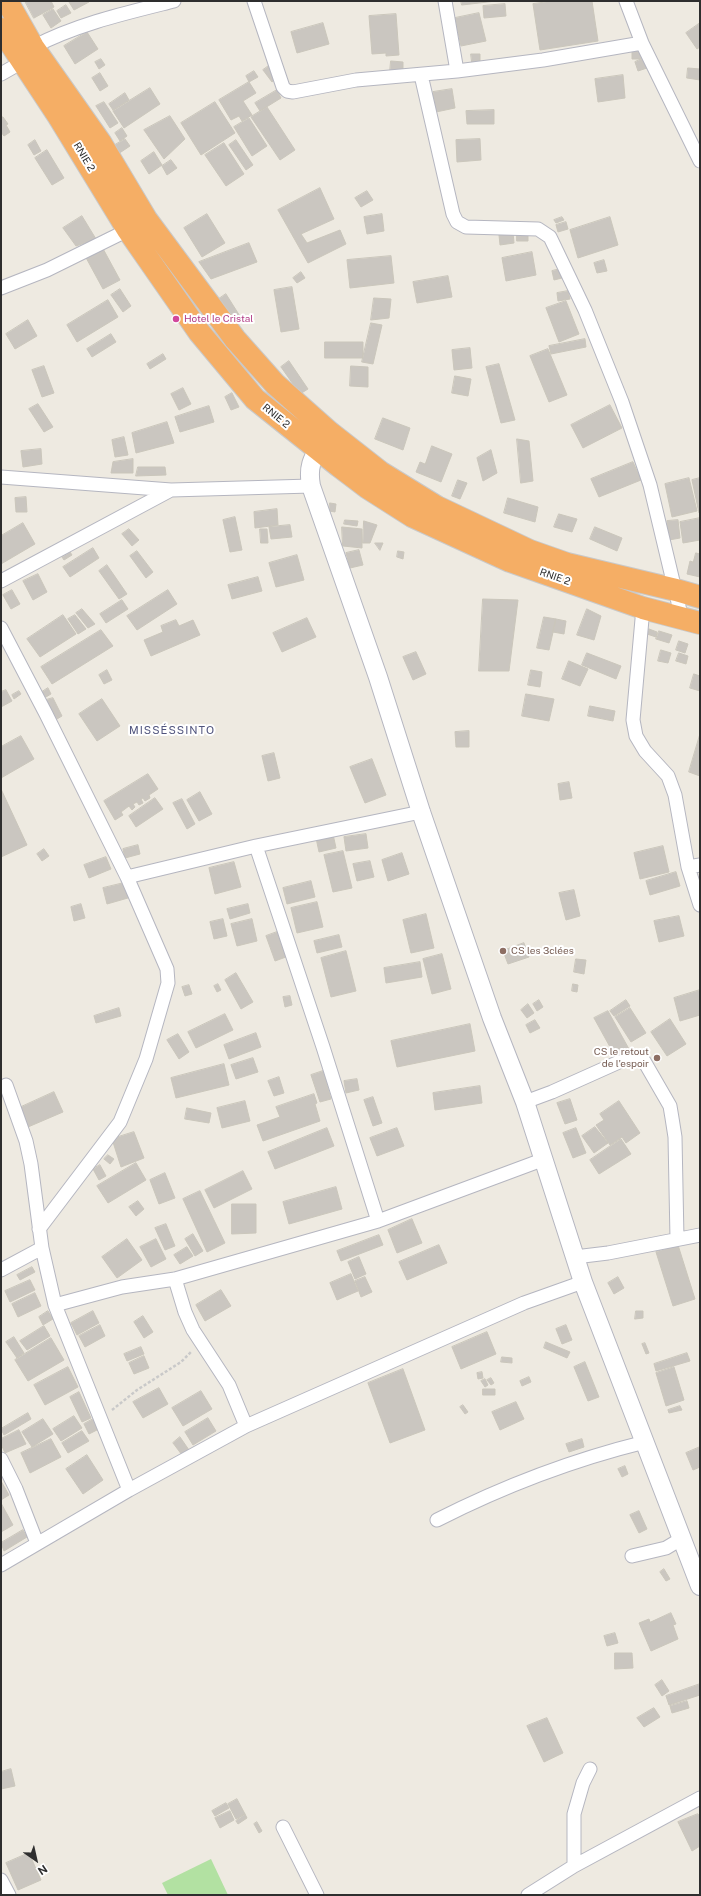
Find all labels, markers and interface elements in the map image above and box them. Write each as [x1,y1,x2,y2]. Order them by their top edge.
street label: RNIE 2 [71,140,97,174]
place label: Hotel le Cristal [184,313,253,325]
marker: Hotel le Cristal [171,314,181,324]
street label: RNIE 2 [260,401,292,431]
street label: RNIE 2 [538,566,572,588]
district label: MISSÉSSINTO [129,724,215,738]
place label: CS les 3clées [511,945,574,957]
marker: CS les 3clées [498,946,508,956]
place label: CS le retout de l'espoir [594,1046,649,1070]
marker: CS le retout de l'espoir [652,1053,662,1063]
north arrow [16,1840,56,1880]
text: N [36,1863,50,1877]

